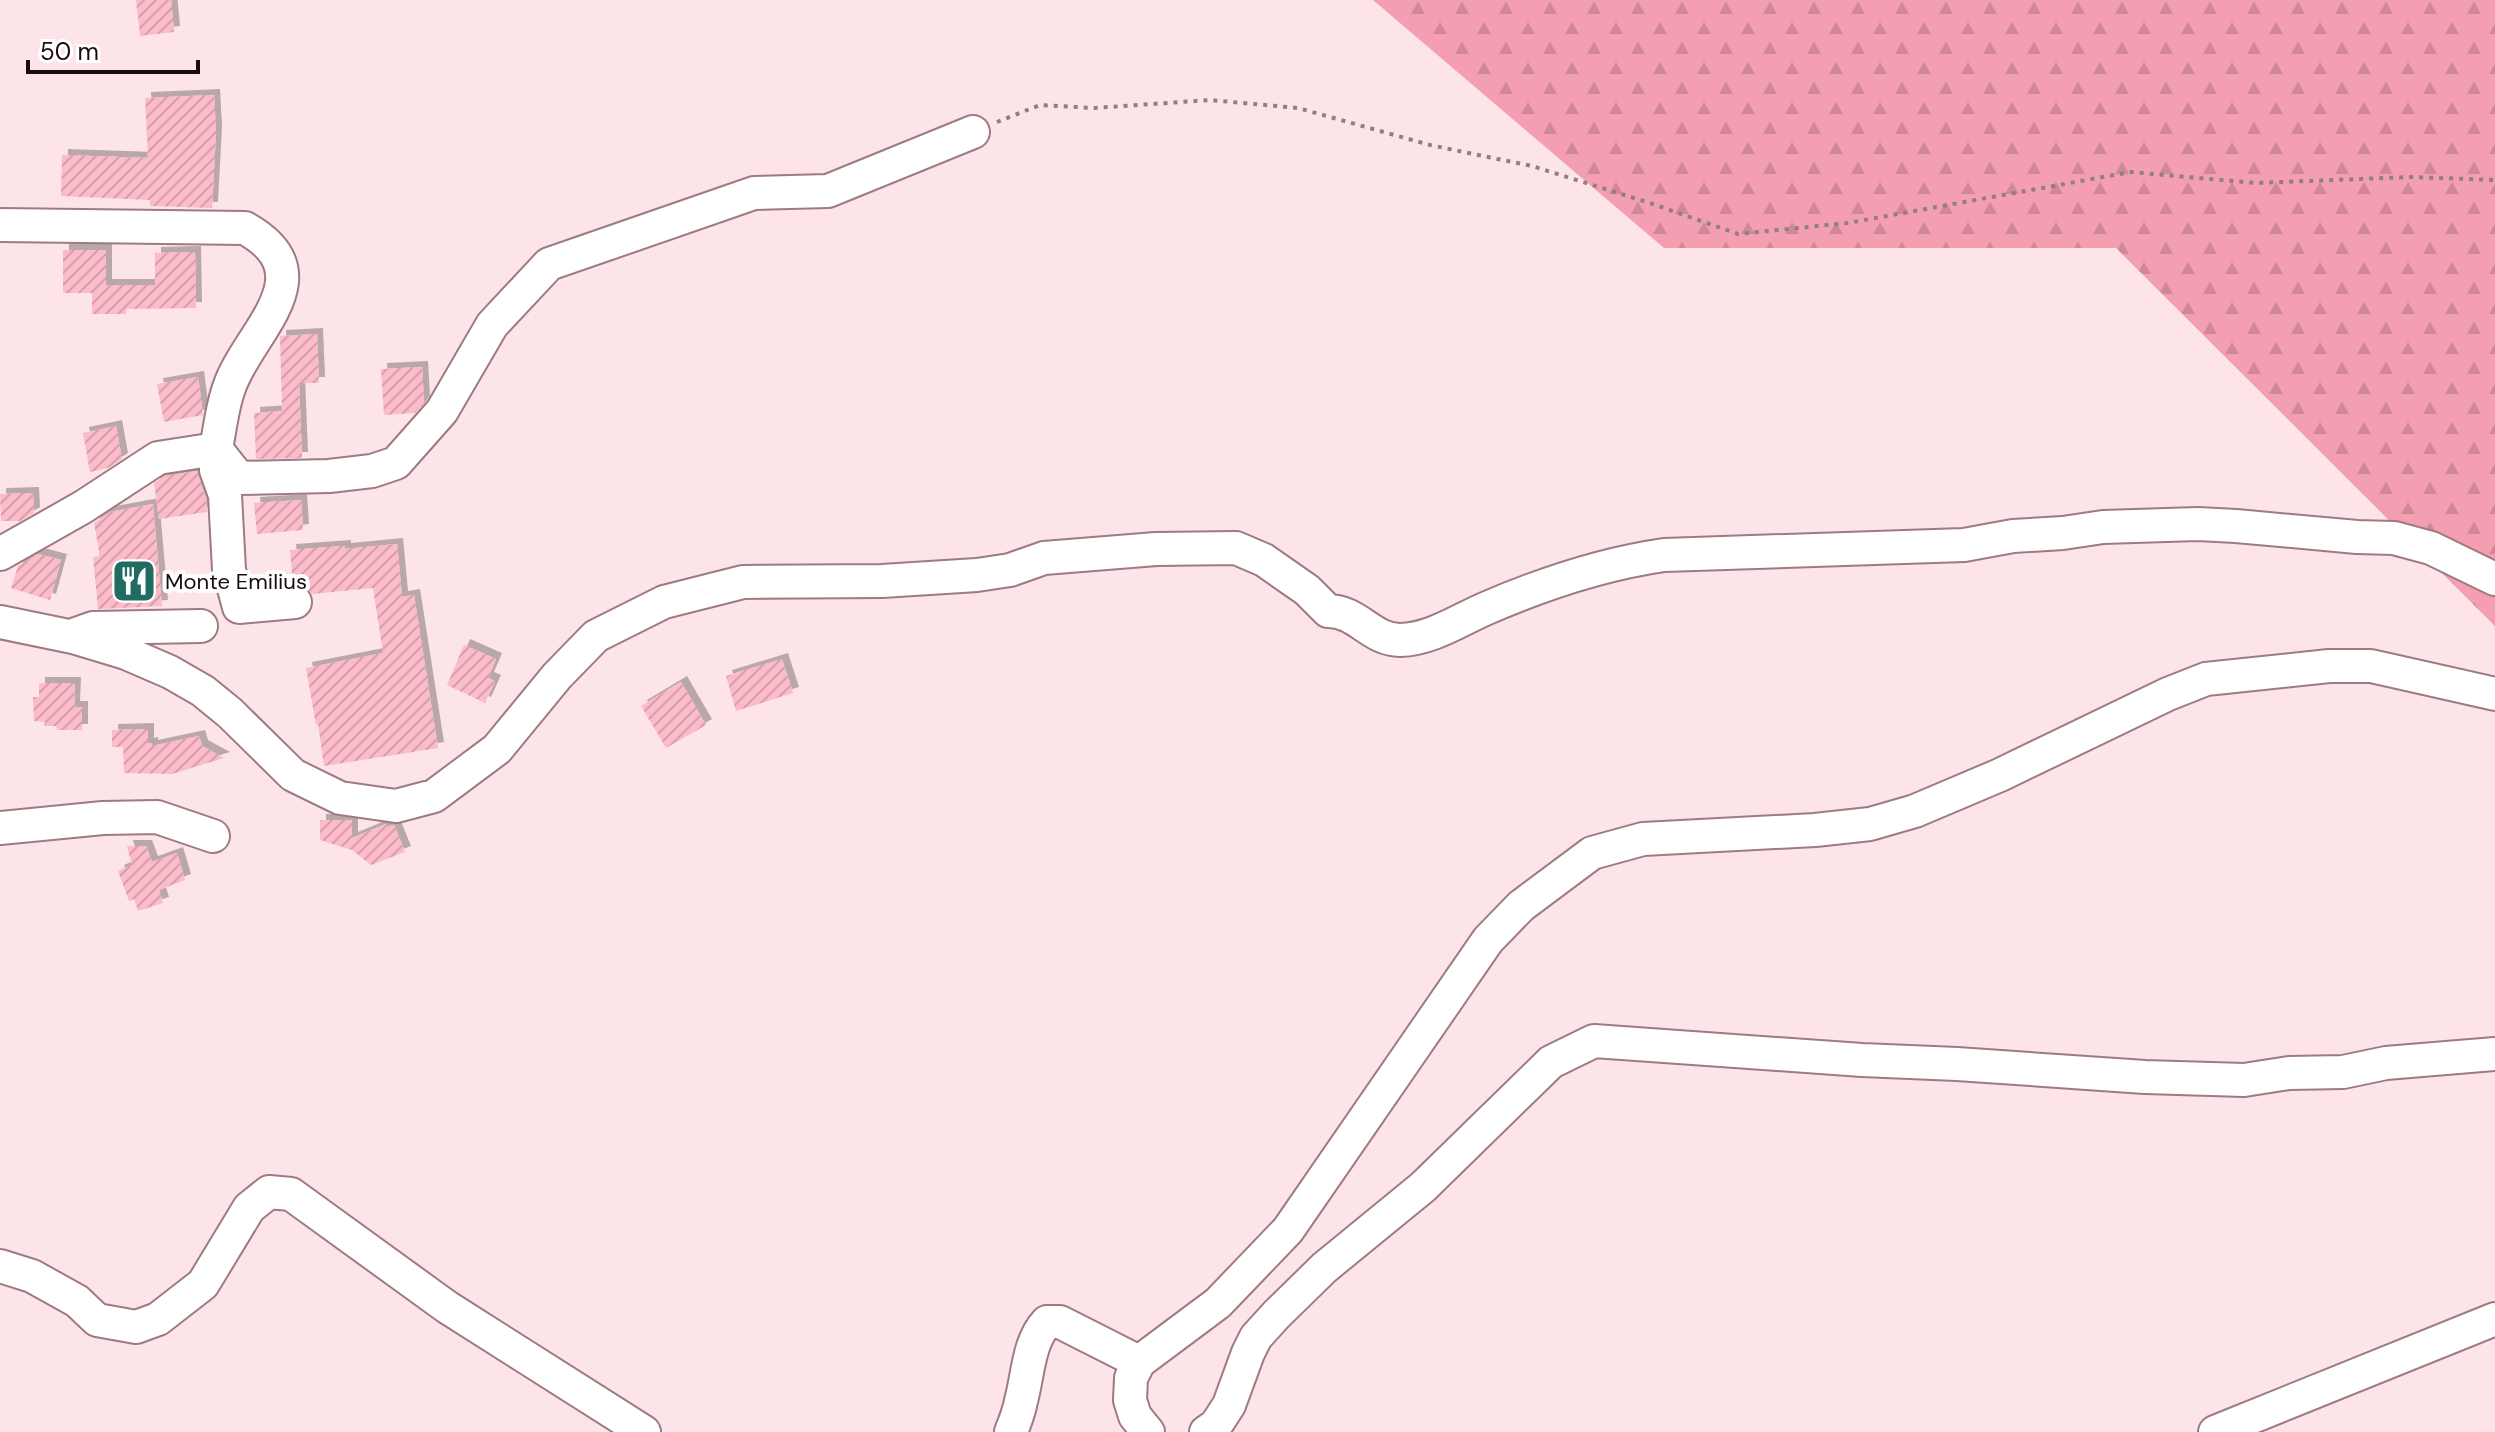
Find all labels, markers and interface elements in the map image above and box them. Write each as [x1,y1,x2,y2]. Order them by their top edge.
scale bar [28,24,198,74]
text: 50 m [40,36,99,67]
restaurant icon: Monte Emilius [110,557,158,605]
place label: Monte Emilius [165,567,307,596]

